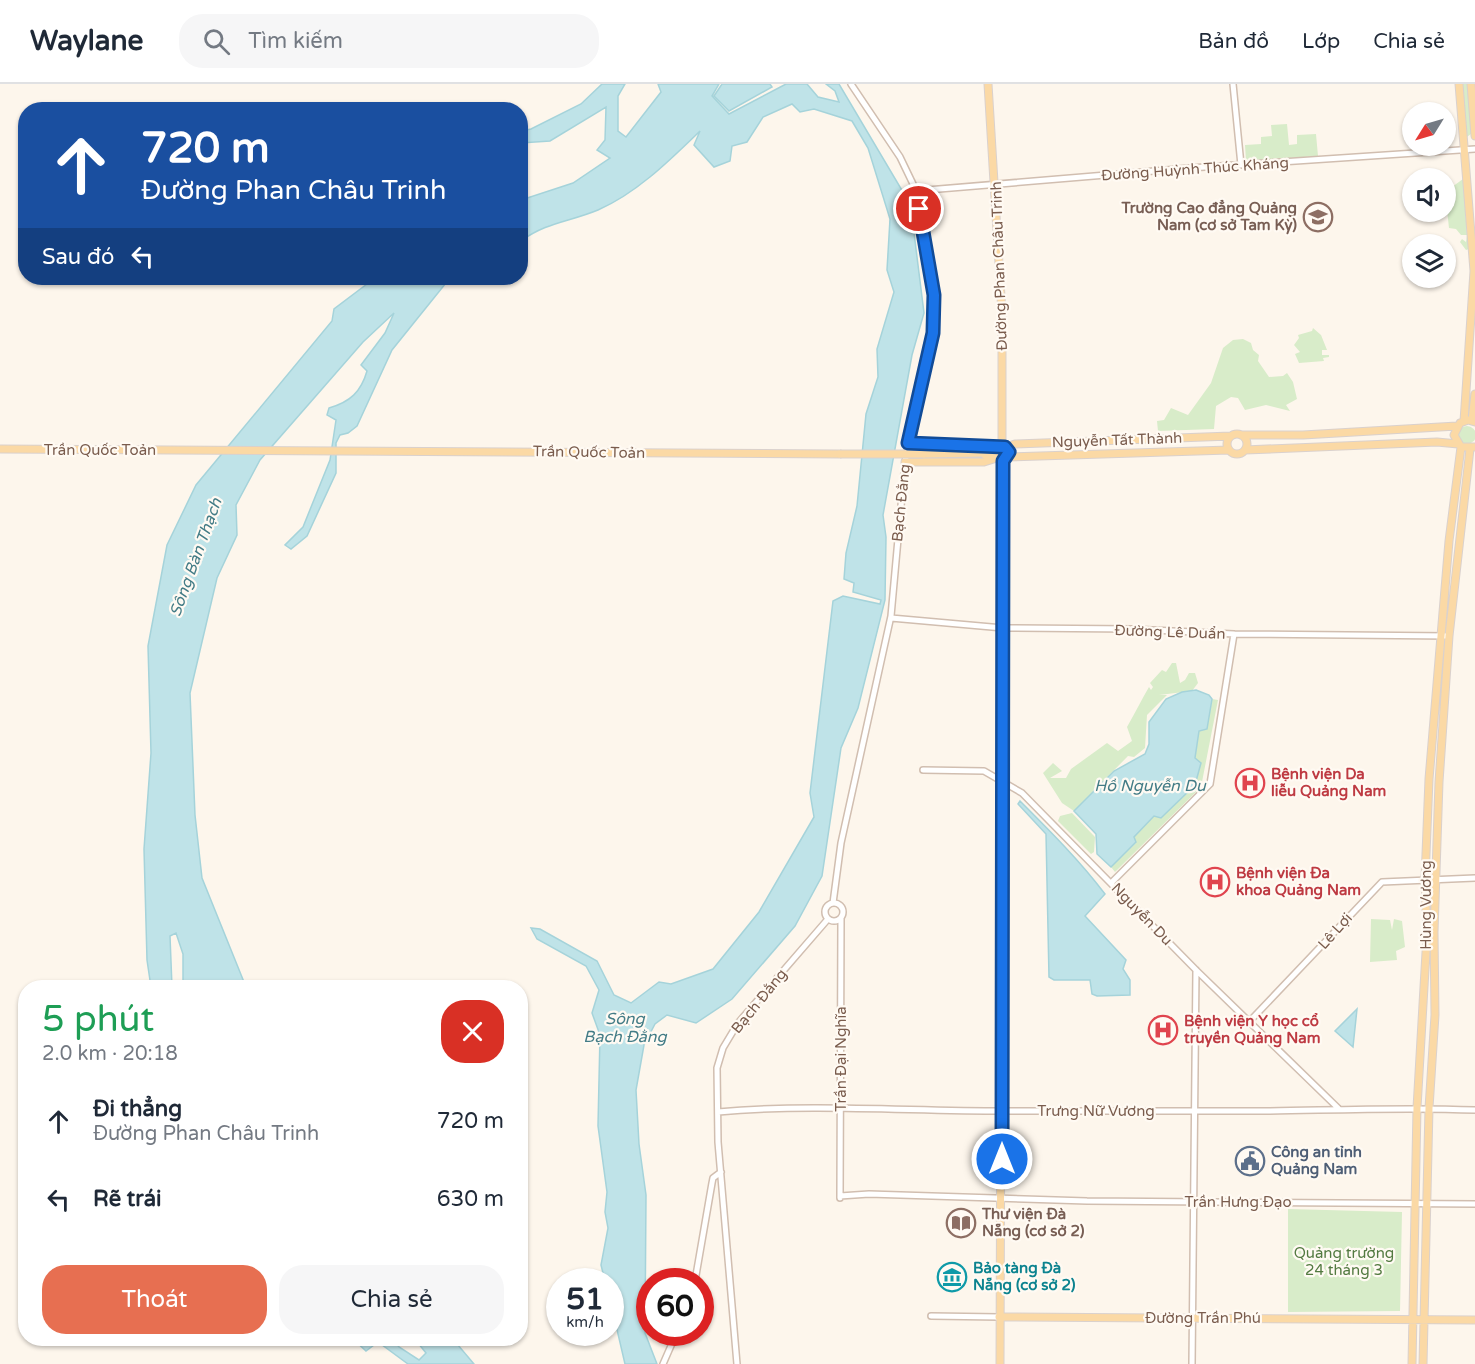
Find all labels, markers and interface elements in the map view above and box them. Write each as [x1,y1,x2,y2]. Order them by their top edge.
search box [179,14,599,68]
text: Waylane [30,24,143,58]
icon: search [200,25,233,58]
text: Tìm kiếm [248,28,343,54]
text: Bản đồ [1198,29,1269,54]
text: Lớp [1302,29,1340,54]
text: Chia sẻ [1373,29,1445,54]
north arrow [1402,102,1456,156]
map controls [1402,102,1456,288]
text: 720 m [141,123,270,174]
icon: ahead [42,126,120,204]
street label: Đường Huỳnh Thúc Kháng [1101,153,1289,185]
button: sound [1402,168,1456,222]
text: Đường Phan Châu Trinh [141,174,446,207]
street label: Đường Phan Châu Trinh [987,181,1011,351]
pin [893,183,944,234]
icon: arrive [902,192,935,225]
place label: Trường Cao đẳng Quảng Nam (cơ sở Tam Kỳ) [1121,199,1297,235]
school or university icon: Trường Cao đẳng Quảng Nam (cơ sở Tam Kỳ) [1302,201,1334,233]
button: layers [1402,234,1456,288]
icon: left [126,240,159,273]
text: Sau đó [42,244,114,270]
street label: Nguyễn Tất Thành [1051,429,1183,451]
street label: Trần Quốc Toản [44,441,156,459]
street label: Trần Quốc Toản [533,442,645,462]
street label: Bạch Đằng [888,463,914,543]
water label: Sông Bàn Thạch [165,494,227,619]
street label: Đường Lê Duẩn [1114,621,1226,643]
place label: Bệnh viện Da liễu Quảng Nam [1271,765,1386,801]
hospital icon: Bệnh viện Da liễu Quảng Nam [1234,767,1266,799]
water label: Hồ Nguyễn Du [1094,776,1207,796]
street label: Hùng Vương [1417,860,1435,950]
place label: Bệnh viện Đa khoa Quảng Nam [1236,864,1361,900]
hospital icon: Bệnh viện Đa khoa Quảng Nam [1199,866,1231,898]
street label: Nguyễn Du [1108,879,1176,949]
street label: Lê Lợi [1314,909,1356,953]
street label: Bạch Đằng [727,965,791,1037]
text: 5 phút [42,998,154,1041]
button: close [441,1000,504,1063]
street label: Trần Đại Nghĩa [832,1006,850,1112]
water label: Sông Bạch Đằng [583,1009,668,1047]
place label: Bệnh viện Y học cổ truyền Quảng Nam [1183,1012,1320,1048]
hospital icon: Bệnh viện Y học cổ truyền Quảng Nam [1147,1014,1179,1046]
text: 2.0 km · 20:18 [42,1042,178,1066]
text: Đi thẳng [93,1096,182,1122]
street label: Trưng Nữ Vương [1037,1102,1155,1120]
icon: ahead [42,1105,75,1138]
text: 720 m [437,1108,504,1134]
text: Đường Phan Châu Trinh [93,1122,319,1146]
position arrow [970,1127,1034,1191]
place label: Công an tỉnh Quảng Nam [1271,1143,1362,1179]
public building icon: Công an tỉnh Quảng Nam [1234,1145,1266,1177]
icon: left [42,1183,75,1216]
text: Rẽ trái [93,1186,162,1212]
text: 630 m [437,1186,504,1212]
street label: Trần Hưng Đạo [1184,1193,1292,1211]
place label: Thư viện Đà Nẵng (cơ sở 2) [981,1205,1085,1241]
library icon: Thư viện Đà Nẵng (cơ sở 2) [945,1207,977,1239]
park label: Quảng trường 24 tháng 3 [1294,1244,1394,1279]
place label: Bảo tàng Đà Nẵng (cơ sở 2) [973,1259,1076,1295]
museum icon: Bảo tàng Đà Nẵng (cơ sở 2) [936,1261,968,1293]
button: Thoát [42,1265,267,1334]
button: Chia sẻ [279,1265,504,1334]
speed limit sign: 60 [636,1268,714,1346]
text: 51 [566,1281,604,1318]
street label: Đường Trần Phú [1145,1309,1261,1327]
text: km/h [566,1313,604,1331]

